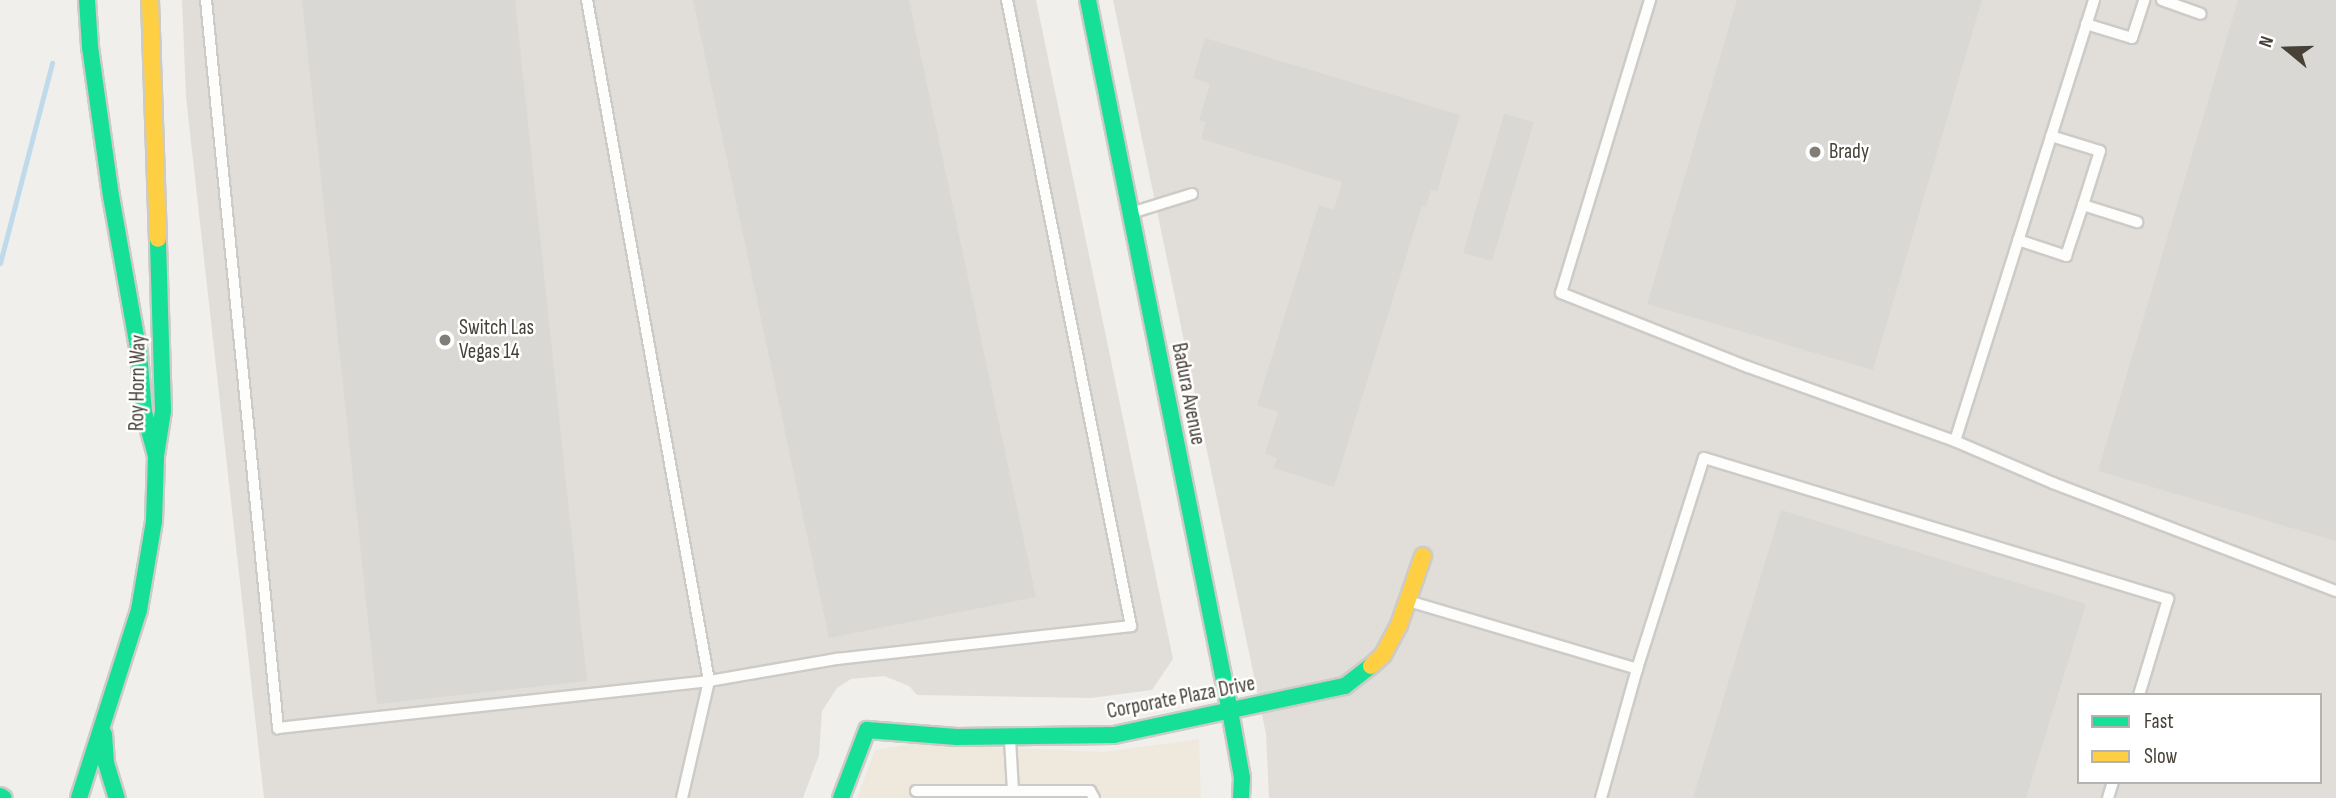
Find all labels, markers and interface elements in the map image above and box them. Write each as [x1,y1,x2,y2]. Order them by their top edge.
north arrow [2252,14,2322,84]
text: N [2254,33,2279,51]
place label: Brady [1829,139,1869,165]
marker: Brady [1807,144,1823,160]
place label: Switch Las Vegas 14 [459,315,534,365]
marker: Switch Las Vegas 14 [437,332,453,348]
street label: Roy Horn Way [125,335,151,431]
street label: Badura Avenue [1166,341,1210,447]
street label: Corporate Plaza Drive [1105,671,1257,725]
legend [2077,693,2322,784]
text: Fast [2144,709,2174,734]
text: Slow [2144,744,2177,769]

